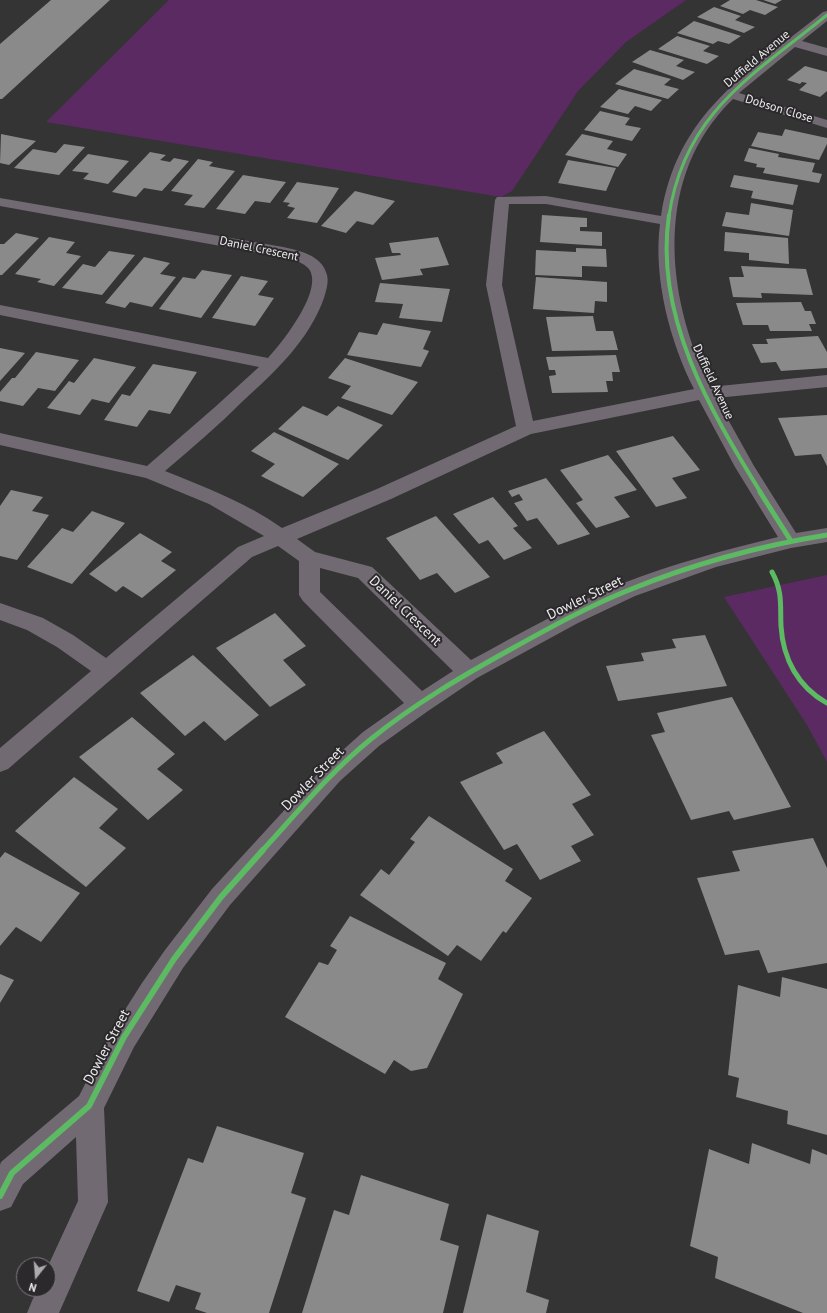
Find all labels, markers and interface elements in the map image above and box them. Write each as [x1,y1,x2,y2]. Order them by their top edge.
street label: Duffield Avenue [721,27,793,91]
street label: Dobson Close [743,92,815,126]
street label: Daniel Crescent [218,234,300,264]
street label: Duffield Avenue [689,342,737,422]
street label: Daniel Crescent [366,572,444,650]
street label: Dowler Street [544,572,626,624]
street label: Dowler Street [278,744,348,814]
street label: Dowler Street [80,1007,134,1087]
north arrow [16,1257,56,1297]
text: N [27,1280,38,1295]

